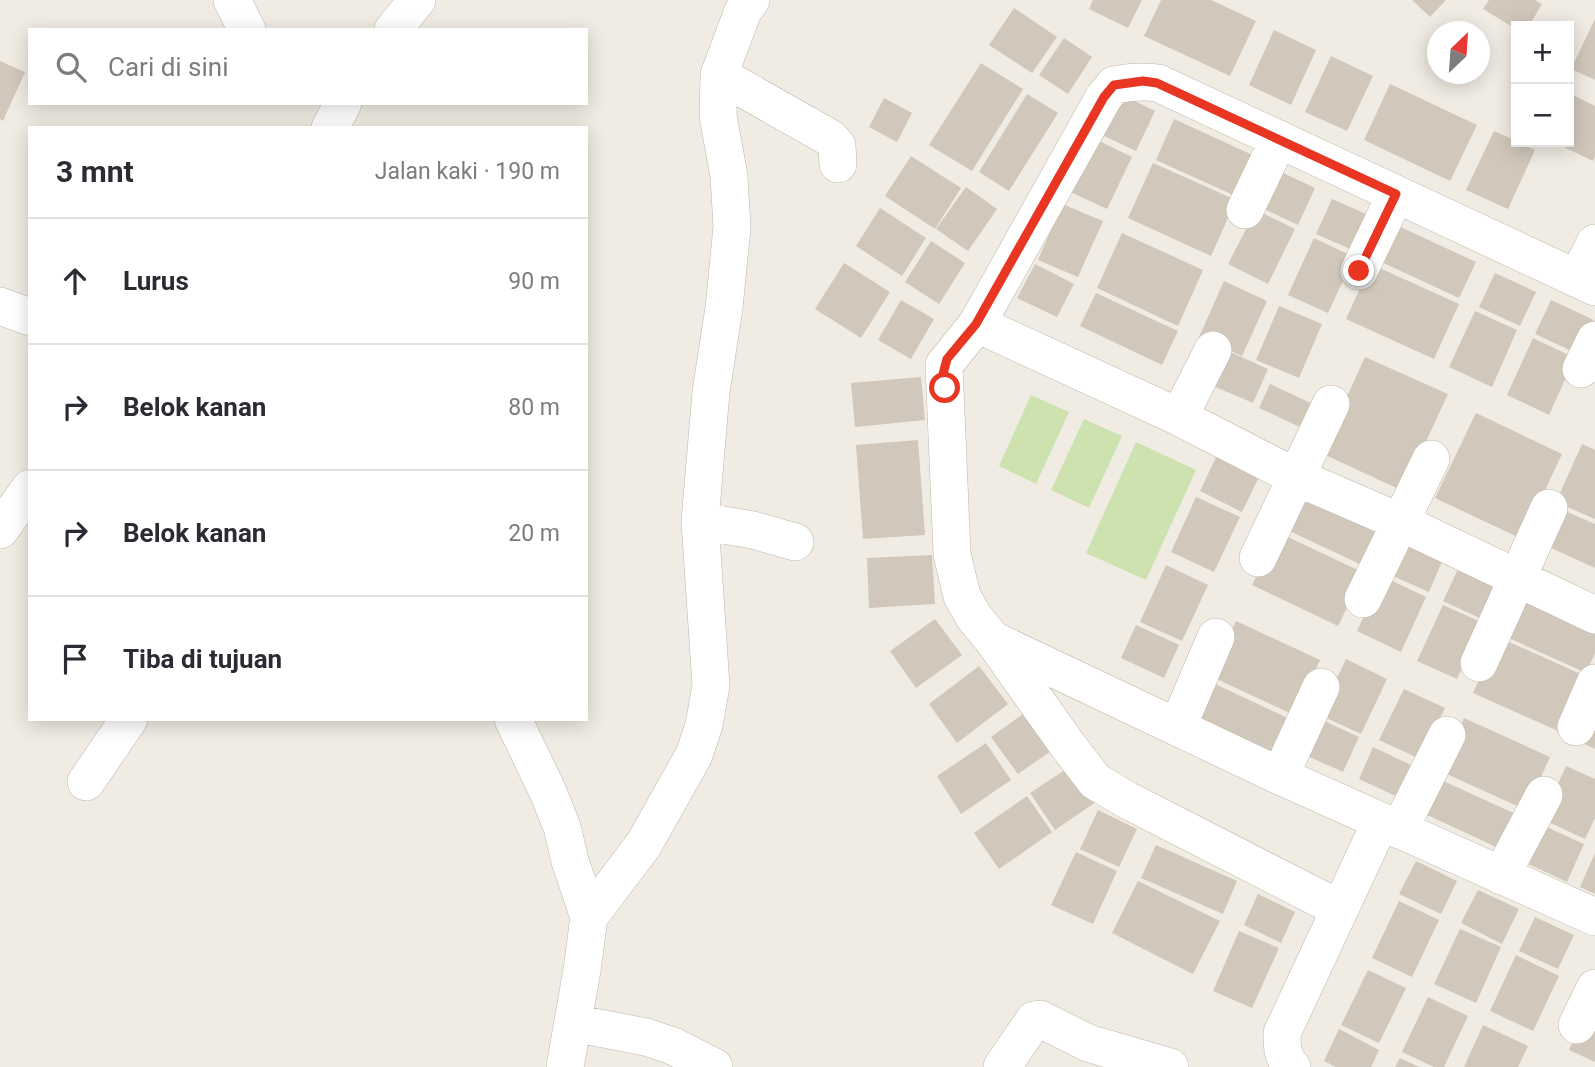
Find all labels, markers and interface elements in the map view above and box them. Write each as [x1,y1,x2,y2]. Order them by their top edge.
north arrow [1427,21,1490,84]
map controls [1511,21,1574,147]
button: + [1511,21,1574,84]
search box [28,28,588,105]
icon: search [52,48,90,86]
text: Cari di sini [108,52,229,82]
button: − [1511,84,1574,147]
text: 3 mnt [56,154,134,189]
text: Jalan kaki · 190 m [375,158,560,185]
route end [1343,255,1374,286]
icon: ahead [56,262,94,300]
text: Lurus [123,266,189,296]
text: 90 m [508,268,560,295]
route start [929,372,960,403]
icon: right [56,388,94,426]
text: Belok kanan [123,392,266,422]
text: 80 m [508,394,560,421]
icon: right [56,514,94,552]
text: Belok kanan [123,518,266,548]
text: 20 m [508,520,560,547]
icon: arrive [56,640,94,678]
text: Tiba di tujuan [123,644,282,674]

